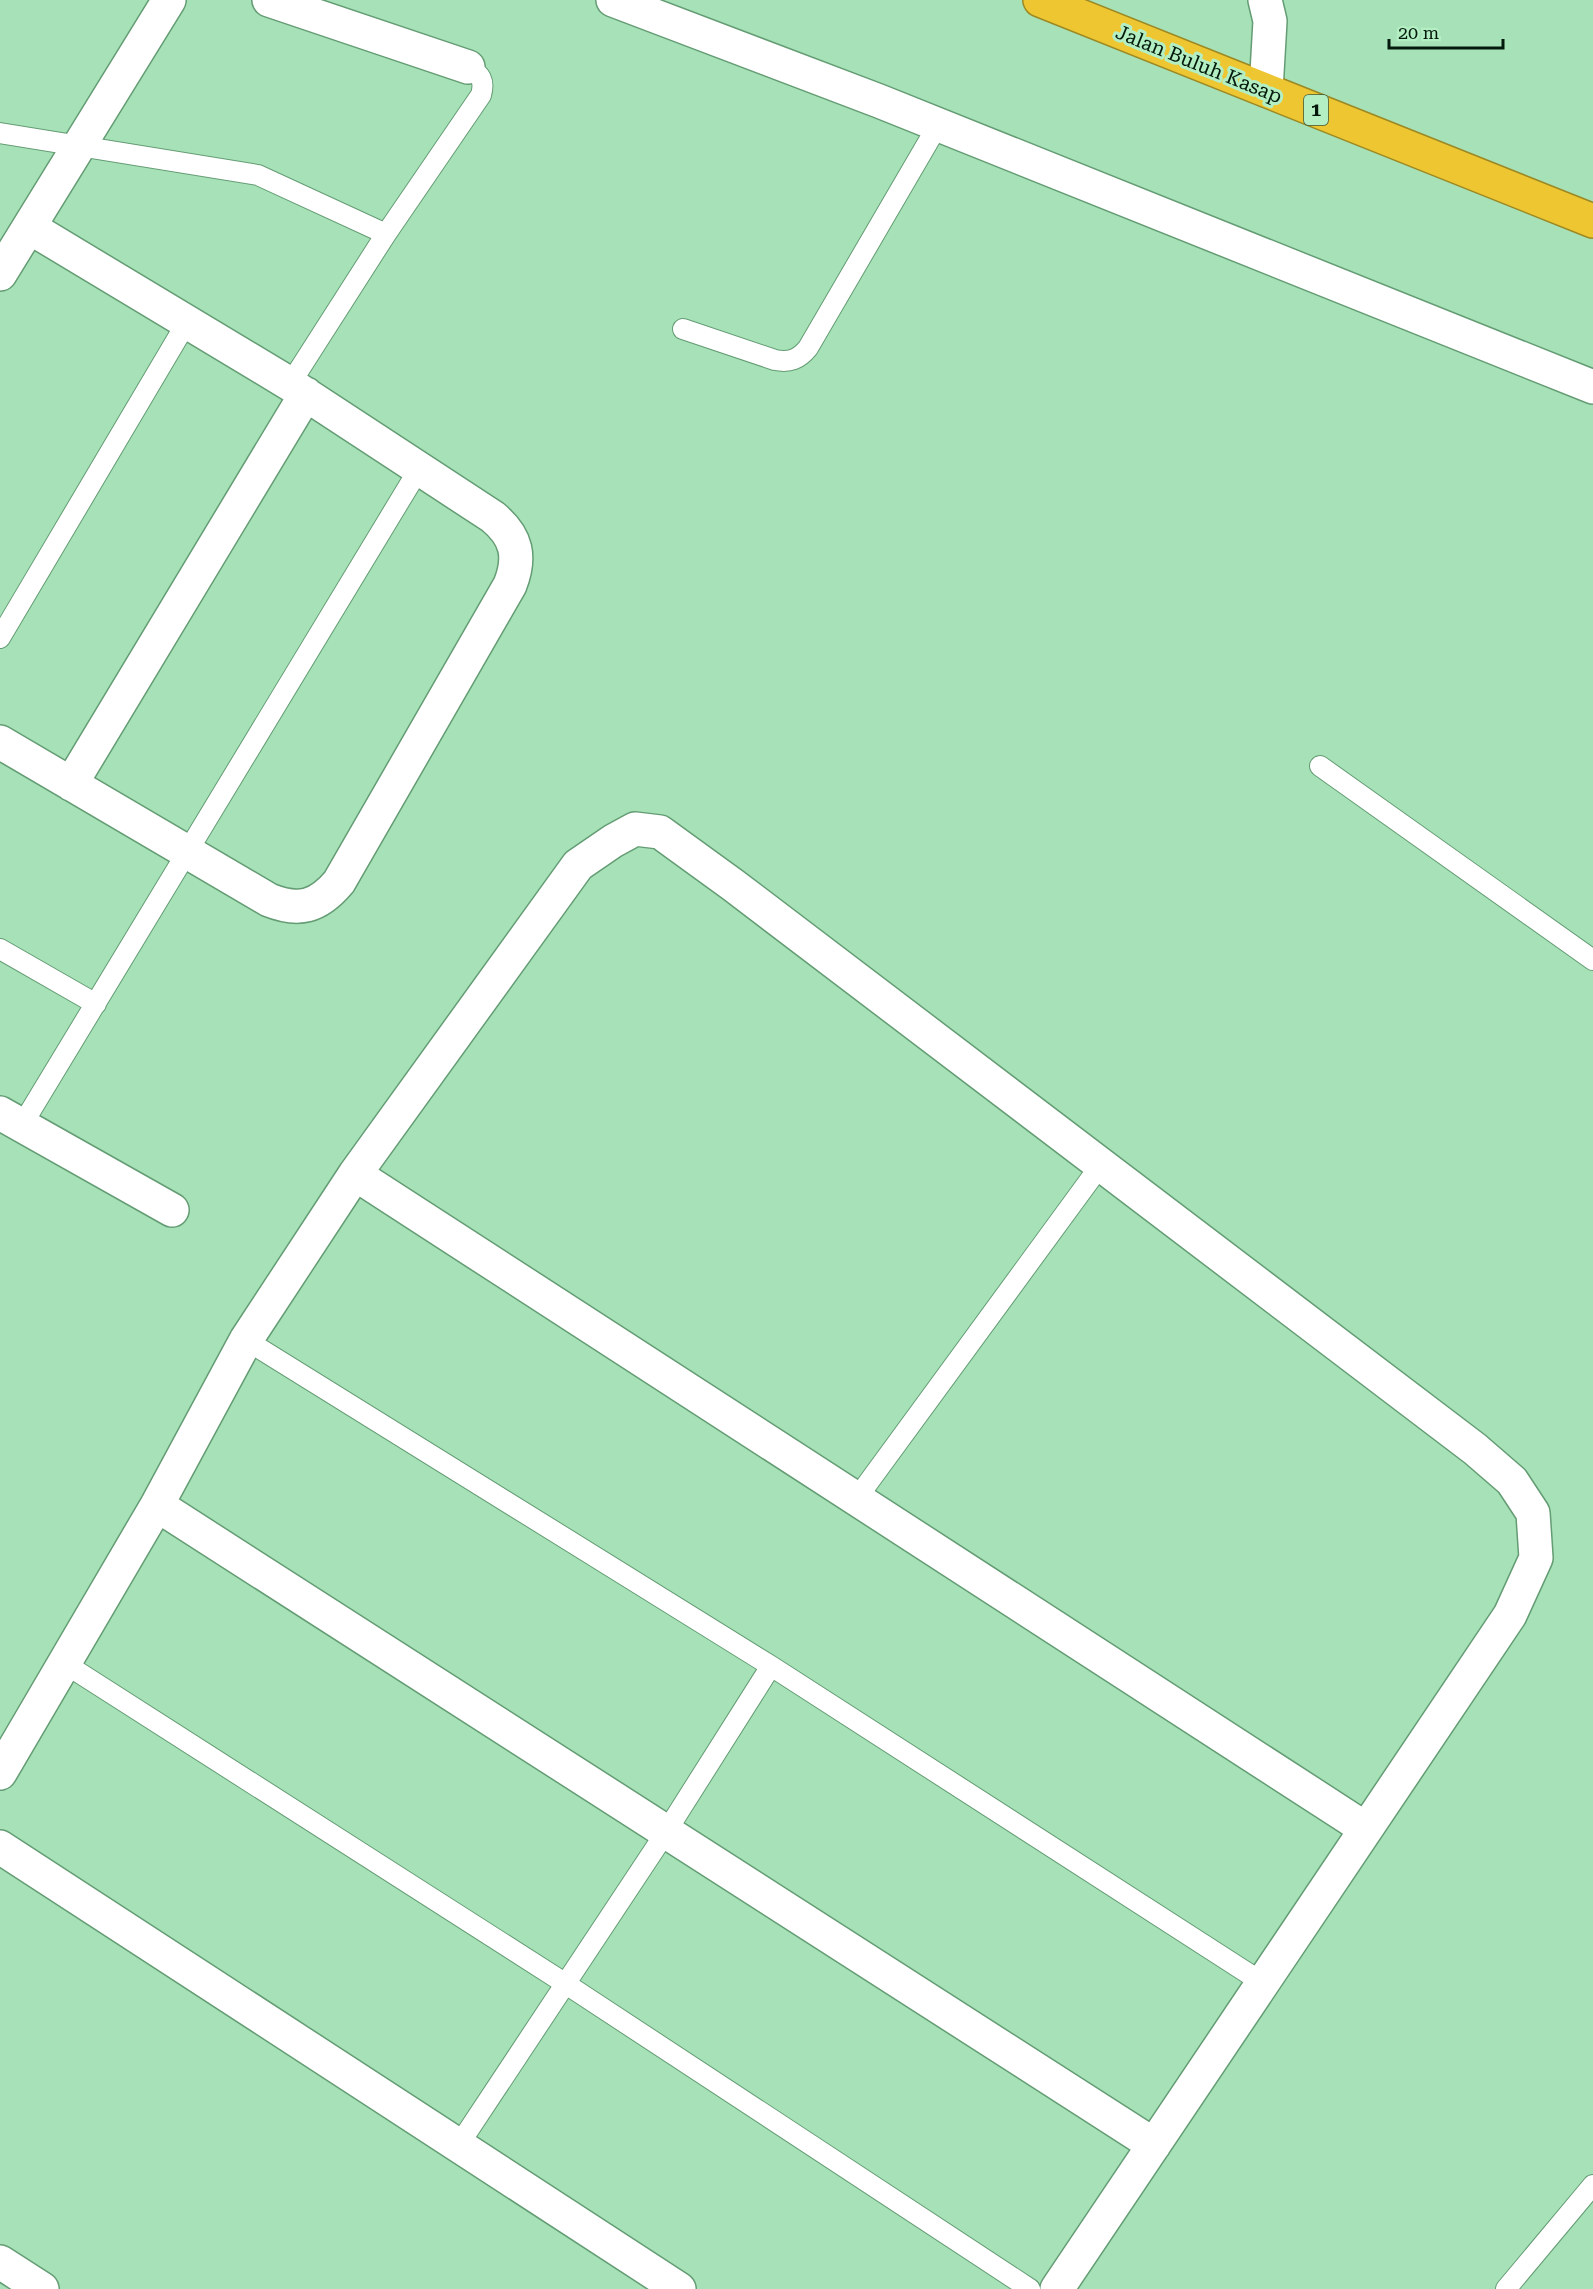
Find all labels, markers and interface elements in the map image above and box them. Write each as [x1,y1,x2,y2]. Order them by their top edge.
scale bar [1389,12,1503,50]
street label: Jalan Buluh Kasap [1112,20,1286,108]
text: 20 m [1398,22,1439,43]
road number: 1 [1304,95,1328,125]

